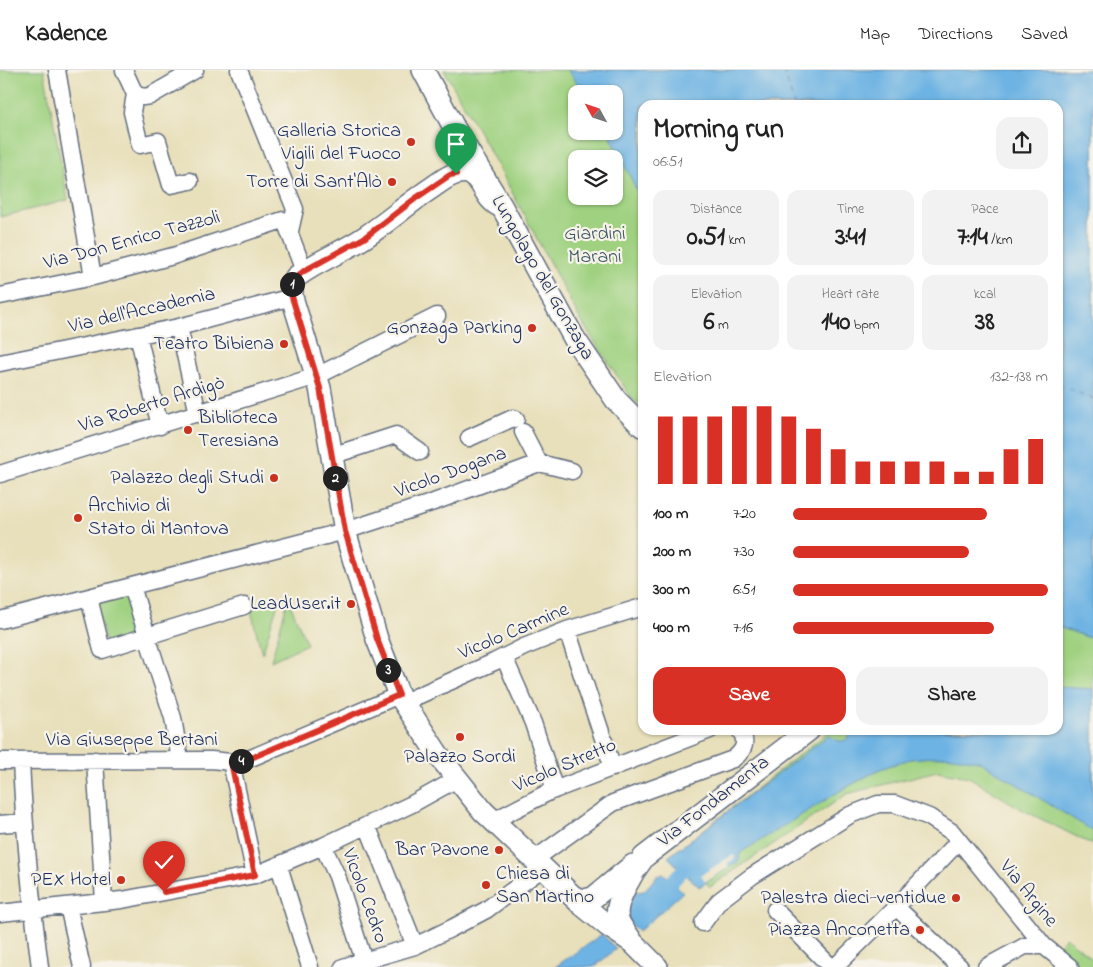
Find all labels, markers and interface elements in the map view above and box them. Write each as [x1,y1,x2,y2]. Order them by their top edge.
text: Kadence [25,17,107,52]
text: Map [860,22,890,48]
text: Directions [918,22,993,48]
text: Saved [1021,22,1068,48]
north arrow [568,85,622,140]
map controls [568,85,623,205]
text: Morning run [653,110,784,151]
place label: Galleria Storica Vigili del Fuoco [277,117,401,170]
button: share [996,117,1048,169]
pin [435,123,477,174]
icon: arrive [442,130,470,158]
marker: Galleria Storica Vigili del Fuoco [405,136,417,148]
button: layers [568,150,623,205]
text: 06:51 [653,150,683,174]
place label: Torre di Sant'Alò [246,168,382,197]
marker: Torre di Sant'Alò [386,176,398,188]
street label: Lungolago del Gonzaga [482,190,601,366]
text: Distance [690,199,742,220]
text: Time [837,199,864,220]
text: Pace [971,199,998,220]
street label: Via Don Enrico Tazzoli [40,203,223,279]
park label: Giardini Marani [564,220,626,272]
text: 0.51 [687,220,725,256]
text: 3:41 [835,220,866,256]
text: 7:14 [957,220,988,256]
text: km [725,230,745,251]
text: /km [988,230,1013,251]
pin: 1 [280,272,304,296]
text: 1 [290,274,295,295]
street label: Via dell'Accademia [65,280,218,342]
text: Elevation [690,284,742,305]
text: Heart rate [822,284,879,305]
text: kcal [974,284,996,305]
text: 6 [703,305,714,341]
text: 140 [821,305,850,341]
text: 38 [975,305,995,341]
place label: Gonzaga Parking [387,314,522,344]
text: m [714,315,729,336]
text: bpm [850,315,880,336]
marker: Gonzaga Parking [526,322,538,334]
place label: Teatro Bibiena [154,330,274,359]
marker: Teatro Bibiena [278,338,290,350]
text: Elevation [653,365,712,389]
text: 132–138 m [990,365,1048,389]
street label: Via Roberto Ardigò [74,369,229,442]
place label: Biblioteca Teresiana [197,404,279,456]
marker: Biblioteca Teresiana [182,424,194,436]
street label: Vicolo Dogana [390,439,511,508]
place label: Palazzo degli Studi [110,464,264,494]
pin: 2 [322,466,348,490]
text: 2 [332,468,339,489]
marker: Palazzo degli Studi [268,472,280,484]
place label: Archivio di Stato di Mantova [88,492,229,544]
text: 100 m [653,502,688,526]
text: 7:20 [733,502,756,526]
marker: Archivio di Stato di Mantova [72,512,84,524]
text: 200 m [653,540,691,564]
text: 7:30 [733,540,754,564]
text: 300 m [653,578,690,602]
text: 6:51 [733,578,756,602]
place label: LeadUser.it [250,590,341,619]
street label: Vicolo Carmine [453,596,574,669]
marker: LeadUser.it [345,598,357,610]
text: 400 m [653,616,690,640]
text: 7:16 [733,616,753,640]
pin: 3 [376,658,400,682]
text: 3 [386,660,391,681]
button: Save [653,667,846,725]
button: Share [856,667,1048,725]
street label: Via Giuseppe Bertani [45,726,218,755]
marker: Palazzo Sordi [454,731,466,743]
street label: Vicolo Stretto [508,731,621,801]
place label: Palazzo Sordi [404,743,516,772]
pin: 4 [228,748,254,774]
street label: Via Fondamenta [651,749,776,856]
text: 4 [239,751,244,772]
place label: Bar Pavone [394,836,489,865]
pin [143,841,185,892]
street label: Vicolo Cedro [333,843,395,948]
marker: Bar Pavone [493,844,505,856]
icon: check [150,848,178,876]
street label: Via Argine [990,853,1064,935]
place label: Chiesa di San Martino [496,860,594,912]
place label: PEX Hotel [31,866,111,895]
marker: PEX Hotel [115,874,127,886]
marker: Chiesa di San Martino [480,879,492,891]
place label: Palestra dieci-ventidue [761,884,946,913]
marker: Palestra dieci-ventidue [950,892,962,904]
place label: Piazza Anconetta [768,916,910,945]
marker: Piazza Anconetta [914,924,926,936]

